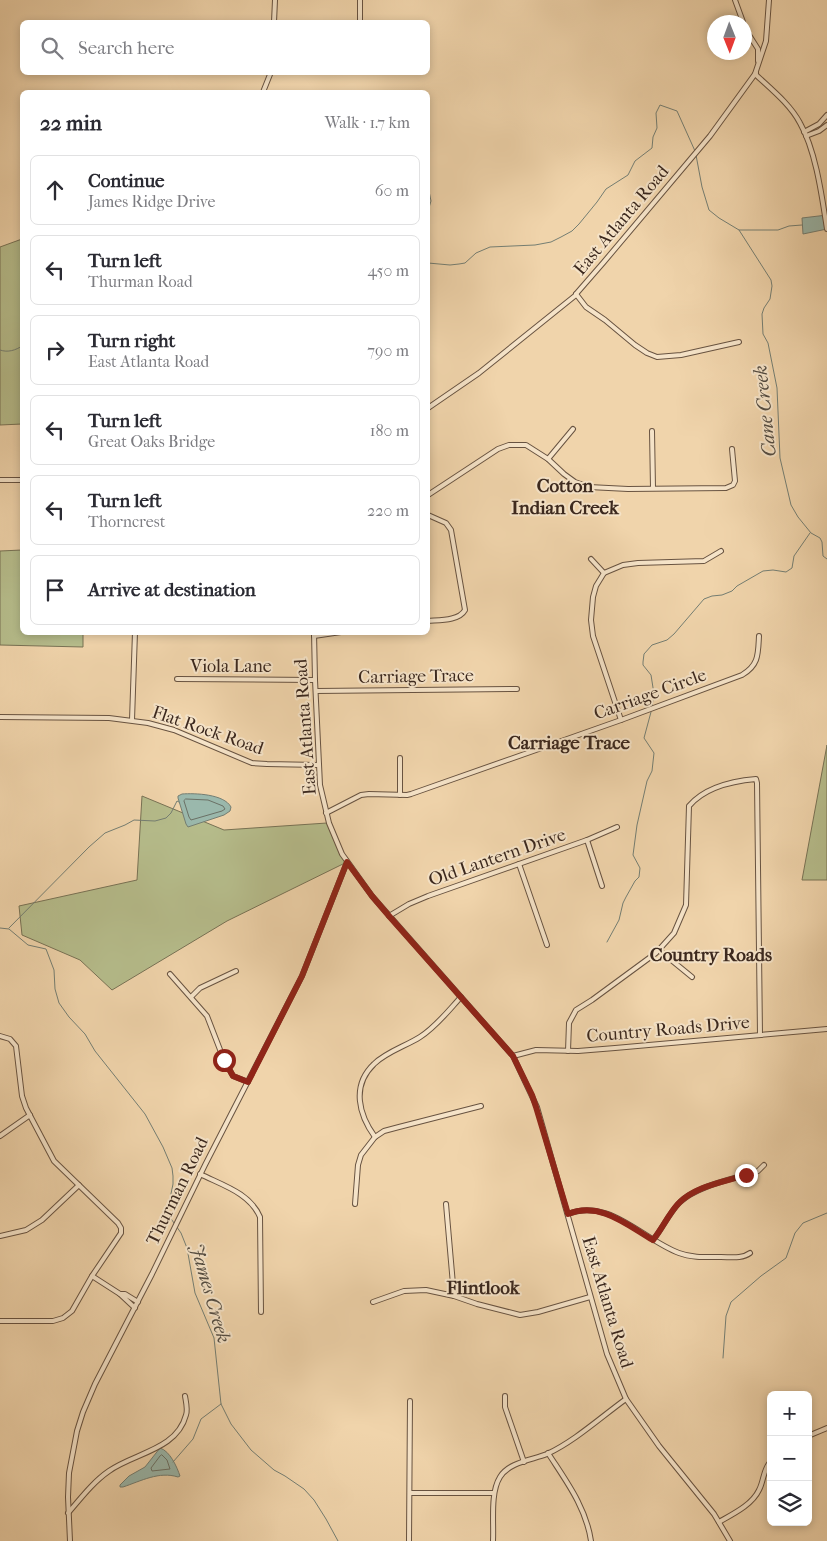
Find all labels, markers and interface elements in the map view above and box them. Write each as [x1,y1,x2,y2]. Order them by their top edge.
north arrow [707,15,752,60]
search box [20,20,430,75]
icon: search [38,34,66,62]
text: Search here [78,37,174,59]
text: 22 min [40,111,102,135]
text: Walk · 1.7 km [325,113,410,132]
street label: East Atlanta Road [569,161,673,279]
text: Continue [88,170,164,192]
icon: ahead [41,176,69,204]
text: 60 m [375,181,409,200]
text: James Ridge Drive [88,192,215,211]
text: Turn left [88,250,162,272]
icon: left [41,256,69,284]
text: 450 m [368,261,409,280]
text: Thurman Road [88,272,193,291]
text: Turn right [88,330,175,352]
icon: right [41,336,69,364]
text: 790 m [367,341,409,360]
text: East Atlanta Road [88,352,209,371]
water label: Cane Creek [749,364,781,458]
text: Turn left [88,410,162,432]
icon: left [41,416,69,444]
text: 180 m [370,421,409,440]
text: Great Oaks Bridge [88,432,215,451]
district label: Cotton Indian Creek [511,475,620,519]
text: Turn left [88,490,162,512]
icon: left [41,496,69,524]
text: 220 m [367,501,409,520]
text: Thorncrest [88,512,165,531]
icon: arrive [41,576,69,604]
text: Arrive at destination [88,579,256,601]
street label: Viola Lane [189,656,272,677]
street label: East Atlanta Road [290,658,321,796]
street label: Carriage Circle [591,664,709,725]
street label: Carriage Trace [358,665,474,688]
street label: Flat Rock Road [149,702,266,759]
district label: Carriage Trace [508,732,631,754]
street label: Old Lantern Drive [426,824,569,891]
district label: Country Roads [650,944,772,966]
street label: Country Roads Drive [586,1012,751,1047]
route start [213,1049,236,1072]
street label: Thurman Road [142,1133,213,1249]
route end [735,1164,758,1187]
street label: East Atlanta Road [578,1234,638,1371]
water label: James Creek [185,1241,235,1346]
district label: Flintlook [446,1277,521,1299]
map controls [767,1391,812,1526]
button: + [767,1391,812,1436]
button: − [767,1436,812,1481]
button: layers [767,1481,812,1526]

